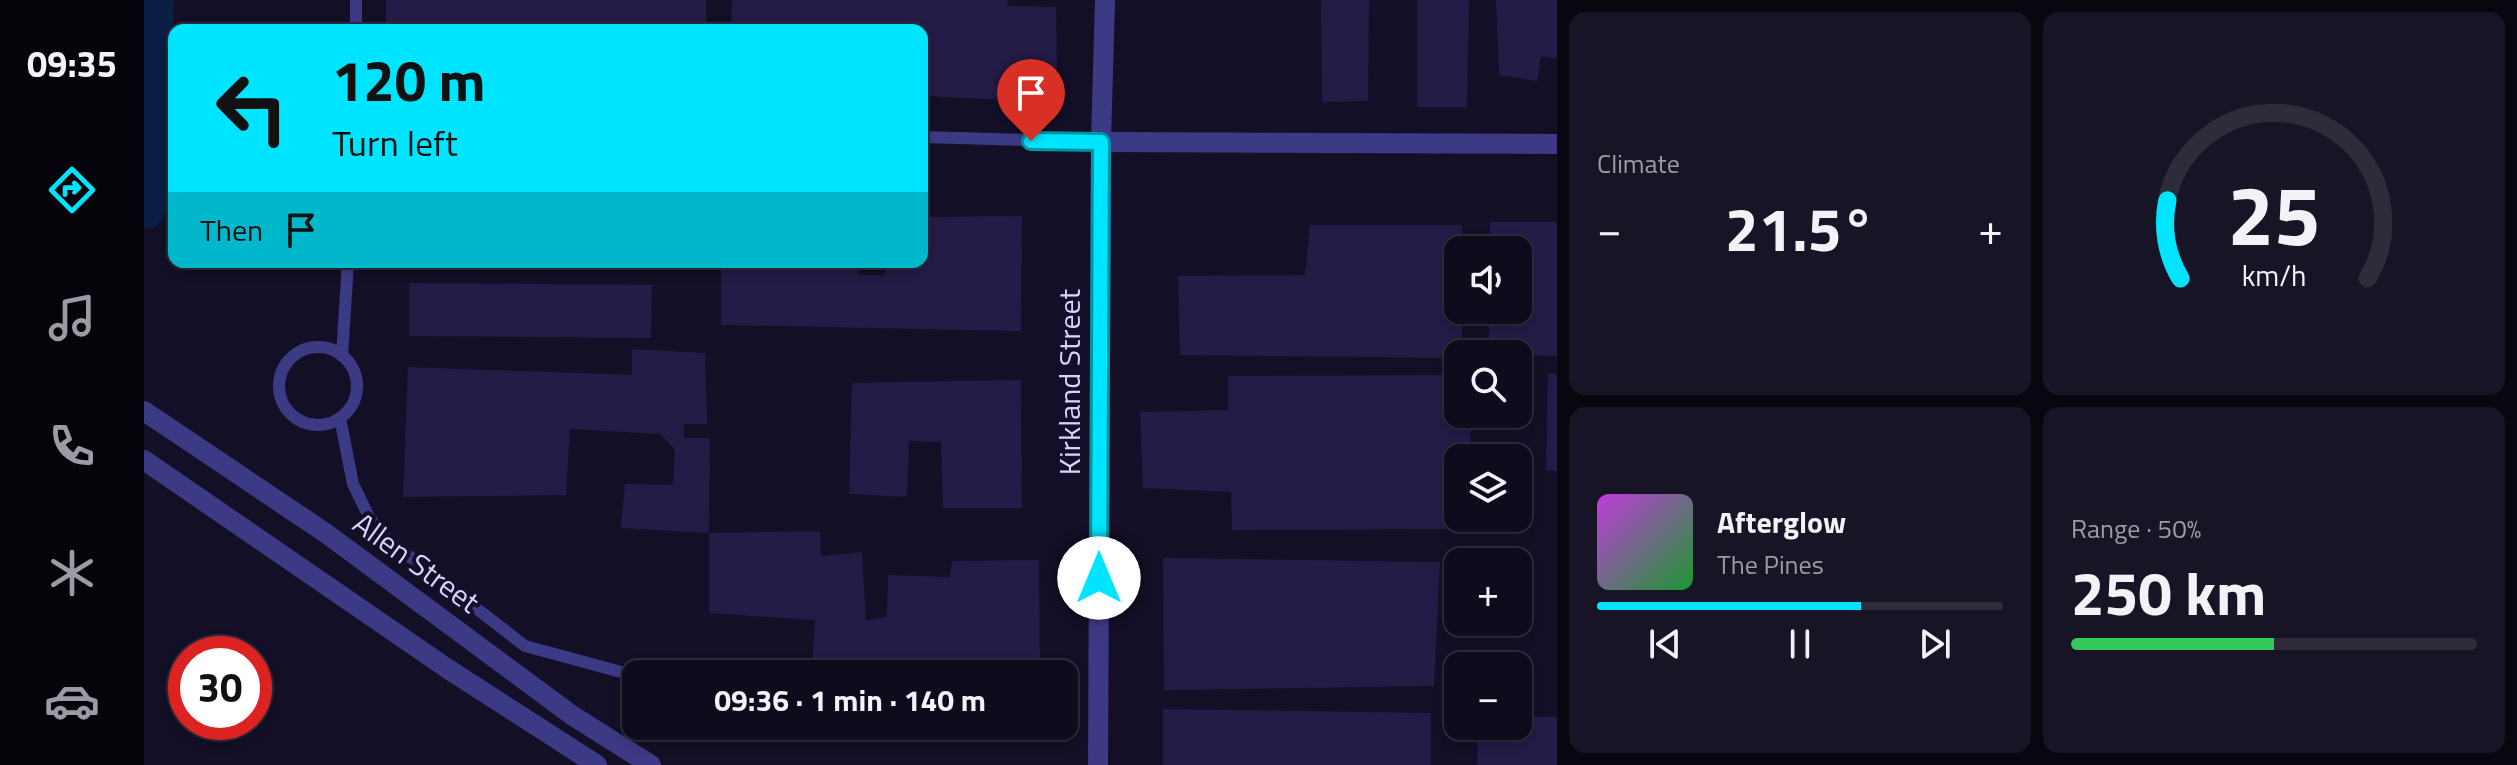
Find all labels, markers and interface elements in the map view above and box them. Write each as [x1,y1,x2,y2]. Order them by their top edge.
text: 09:35 [27,36,117,91]
text: 120 m [332,38,485,123]
icon: left [200,56,304,160]
pin [997,59,1065,141]
icon: arrive [1009,71,1053,115]
text: Turn left [332,115,458,170]
text: Climate [1597,144,1680,183]
text: 25 [2227,151,2321,277]
icon: directions [44,162,100,218]
text: 21.5° [1725,183,1875,274]
text: − [1597,195,1622,262]
text: + [1978,195,2003,262]
text: Then [200,207,263,253]
icon: arrive [279,208,323,252]
map controls [1444,236,1532,740]
button: sound [1444,236,1532,324]
text: km/h [2242,254,2306,297]
street label: Kirkland Street [1046,288,1092,475]
icon: music [44,290,100,346]
button: search [1444,340,1532,428]
icon: phone [44,418,100,474]
button: layers [1444,444,1532,532]
text: Afterglow [1717,499,1846,545]
street label: Allen Street [344,500,490,624]
text: Range · 50% [2071,509,2201,548]
position arrow [1057,536,1141,620]
icon: climate [44,545,100,601]
text: The Pines [1717,545,1824,584]
text: 250 km [2071,547,2266,638]
button: + [1444,548,1532,636]
icon: previous [1643,622,1687,666]
icon: pause [1778,622,1822,666]
icon: next [1913,622,1957,666]
speed limit sign: 30 [168,636,272,740]
button: − [1444,652,1532,740]
icon: car [44,673,100,729]
text: 09:36 · 1 min · 140 m [714,677,986,723]

